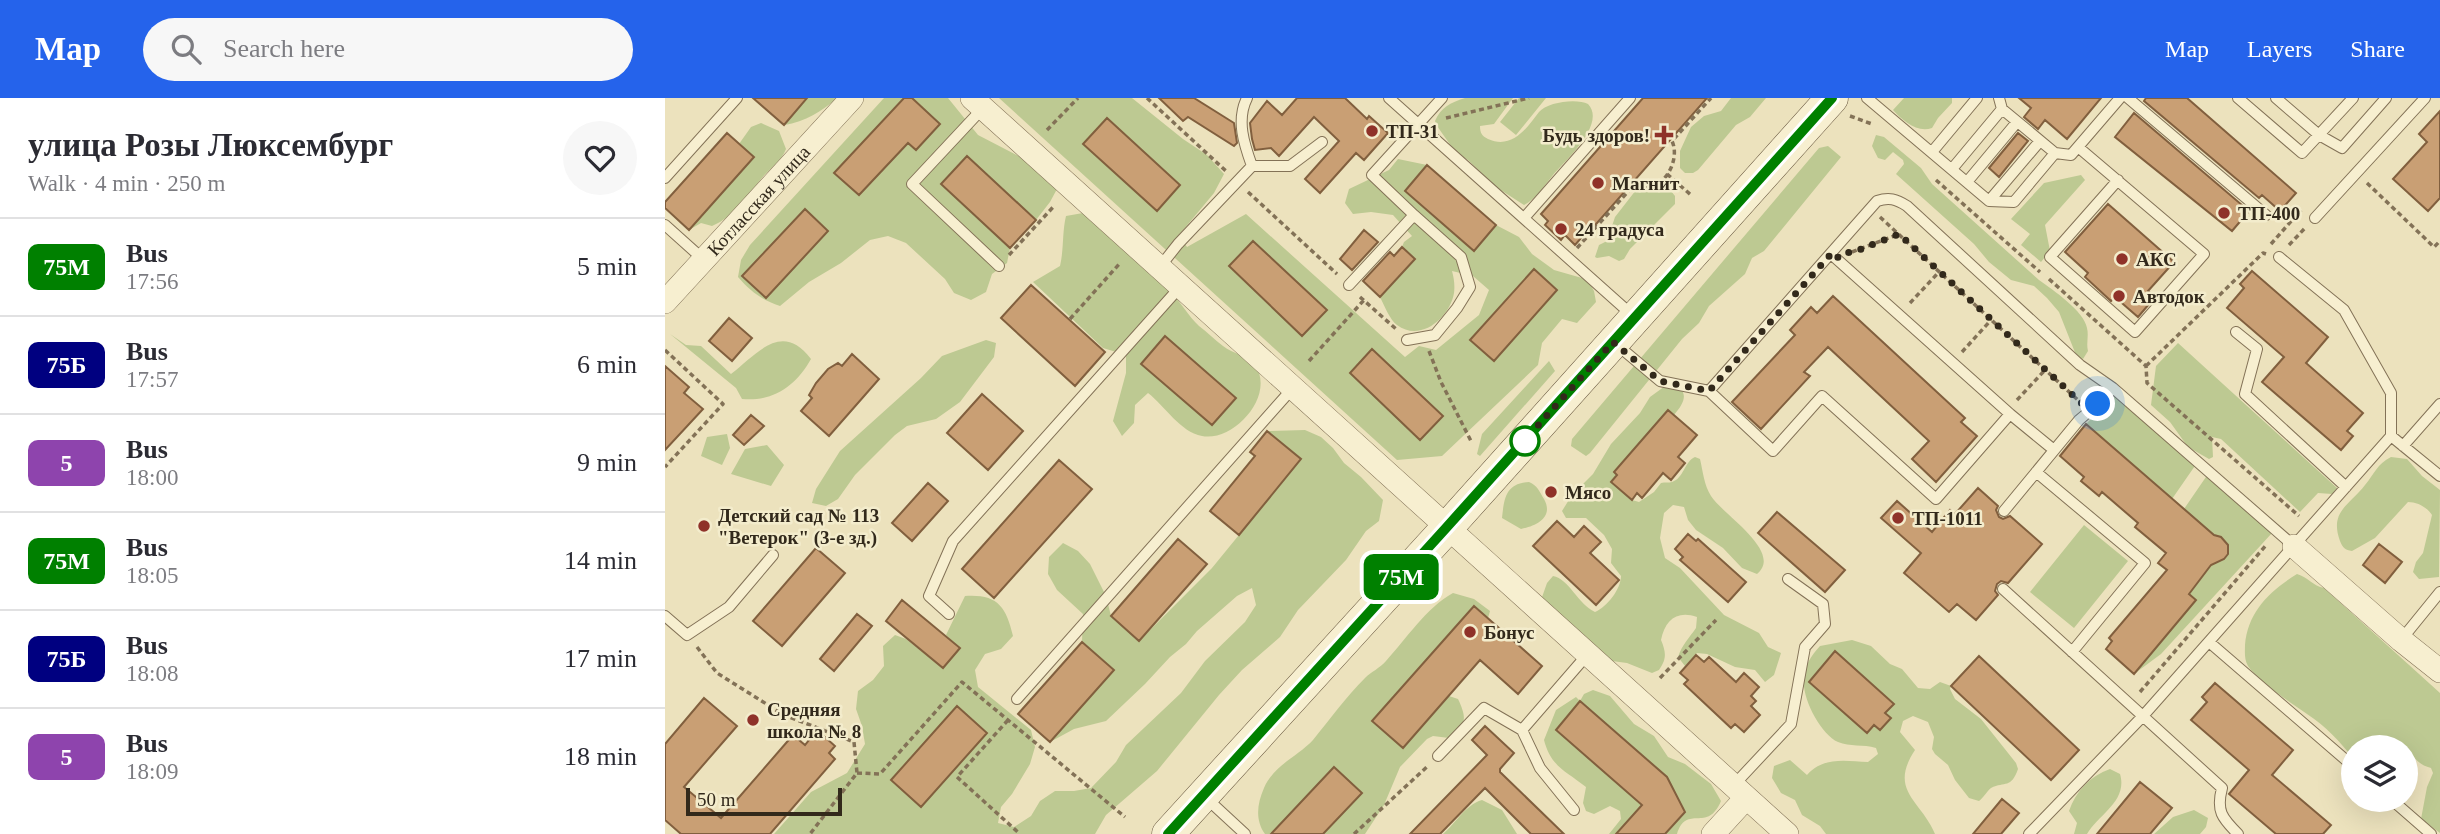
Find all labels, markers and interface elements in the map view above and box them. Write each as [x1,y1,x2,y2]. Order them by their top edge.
search box [143,18,633,81]
icon: search [167,30,205,68]
text: Map [35,31,101,67]
text: Search here [223,34,345,63]
text: Map [2165,36,2209,62]
text: Layers [2247,36,2312,62]
text: Share [2350,36,2405,62]
button: heart [563,121,637,195]
place label: ТП-31 [1386,121,1439,142]
marker: ТП-31 [1364,123,1380,139]
place label: Будь здоров! [1543,125,1650,146]
text: улица Розы Люксембург [28,127,393,163]
marker: Будь здоров! [1656,127,1672,143]
street label: Котласская улица [703,141,815,260]
text: Walk · 4 min · 250 m [28,171,225,196]
place label: Магнит [1612,173,1680,194]
marker: Магнит [1590,175,1606,191]
place label: ТП-400 [2238,203,2300,224]
marker: ТП-400 [2216,205,2232,221]
place label: 24 градуса [1575,219,1665,240]
marker: 24 градуса [1553,221,1569,237]
text: Bus [126,239,168,268]
place label: АКС [2136,249,2177,270]
marker: АКС [2114,251,2130,267]
text: 5 min [577,252,637,281]
text: 75М [43,254,90,280]
text: 17:56 [126,269,178,294]
place label: Автодок [2133,286,2205,307]
marker: Автодок [2111,288,2127,304]
text: Bus [126,337,168,366]
text: 6 min [577,350,637,379]
text: 75Б [47,352,86,378]
text: 17:57 [126,367,178,392]
your location [2080,386,2115,421]
unlabelled marker [1510,426,1540,456]
text: Bus [126,435,168,464]
text: 9 min [577,448,637,477]
text: 5 [61,450,73,476]
text: 18:00 [126,465,178,490]
place label: Мясо [1565,482,1611,503]
marker: Мясо [1543,484,1559,500]
place label: Детский сад № 113 "Ветерок" (3-е зд.) [718,505,879,549]
place label: ТП-1011 [1912,508,1983,529]
marker: ТП-1011 [1890,510,1906,526]
marker: Детский сад № 113 "Ветерок" (3-е зд.) [696,518,712,534]
text: Bus [126,533,168,562]
text: 14 min [564,546,637,575]
text: 75М [43,548,90,574]
line badge: 75М [1361,554,1441,600]
text: 18:05 [126,563,178,588]
text: 75М [1378,564,1424,590]
place label: Бонус [1484,622,1534,643]
marker: Бонус [1462,624,1478,640]
text: Bus [126,631,168,660]
text: 17 min [564,644,637,673]
text: 75Б [47,646,86,672]
text: 18:08 [126,661,178,686]
place label: Средняя школа № 8 [767,699,861,742]
marker: Средняя школа № 8 [745,712,761,728]
text: Bus [126,729,168,758]
map controls [2341,735,2418,812]
button: layers [2341,735,2418,812]
text: 18 min [564,742,637,771]
text: 5 [61,744,73,770]
text: 18:09 [126,759,178,784]
scale bar [686,785,842,817]
text: 50 m [697,789,736,810]

